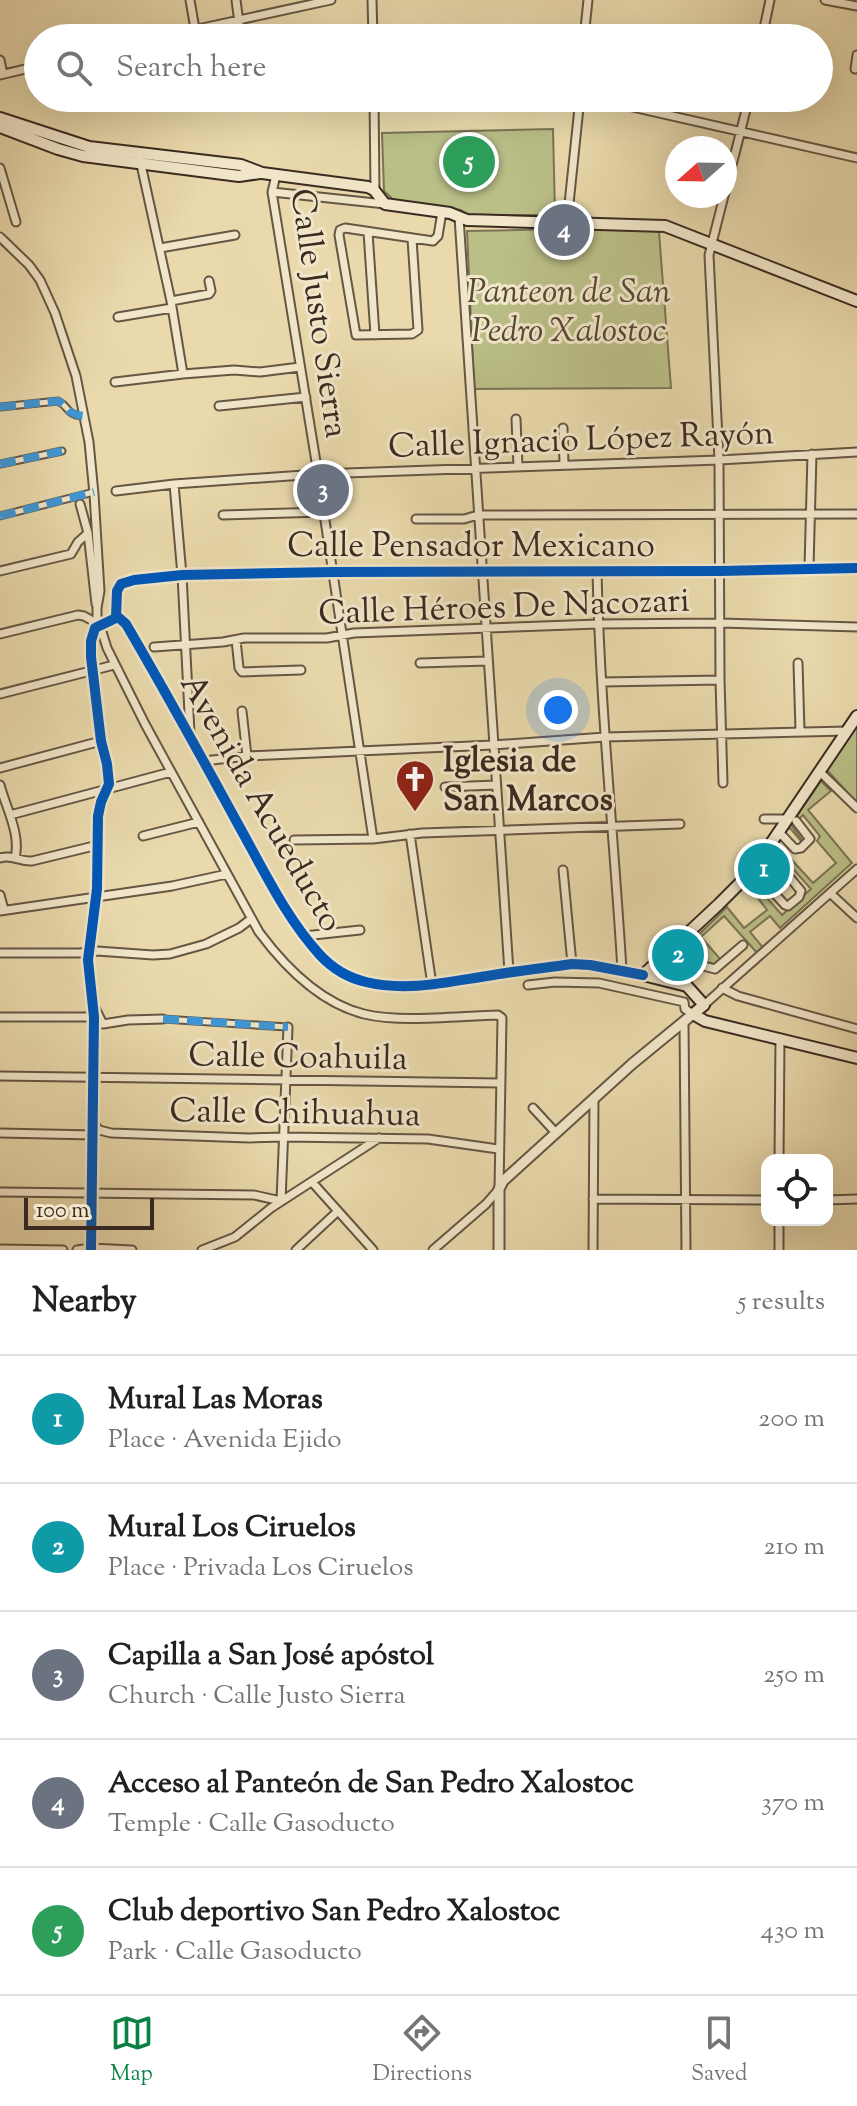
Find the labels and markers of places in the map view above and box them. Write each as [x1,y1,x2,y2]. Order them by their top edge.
pin: 5 [443,132,495,192]
pin: 4 [538,200,590,260]
pin: 3 [297,460,349,520]
place label: Iglesia de San Marcos [443,738,613,826]
church icon: Iglesia de San Marcos [394,758,436,813]
pin: 1 [738,839,790,899]
pin: 2 [652,925,704,985]

